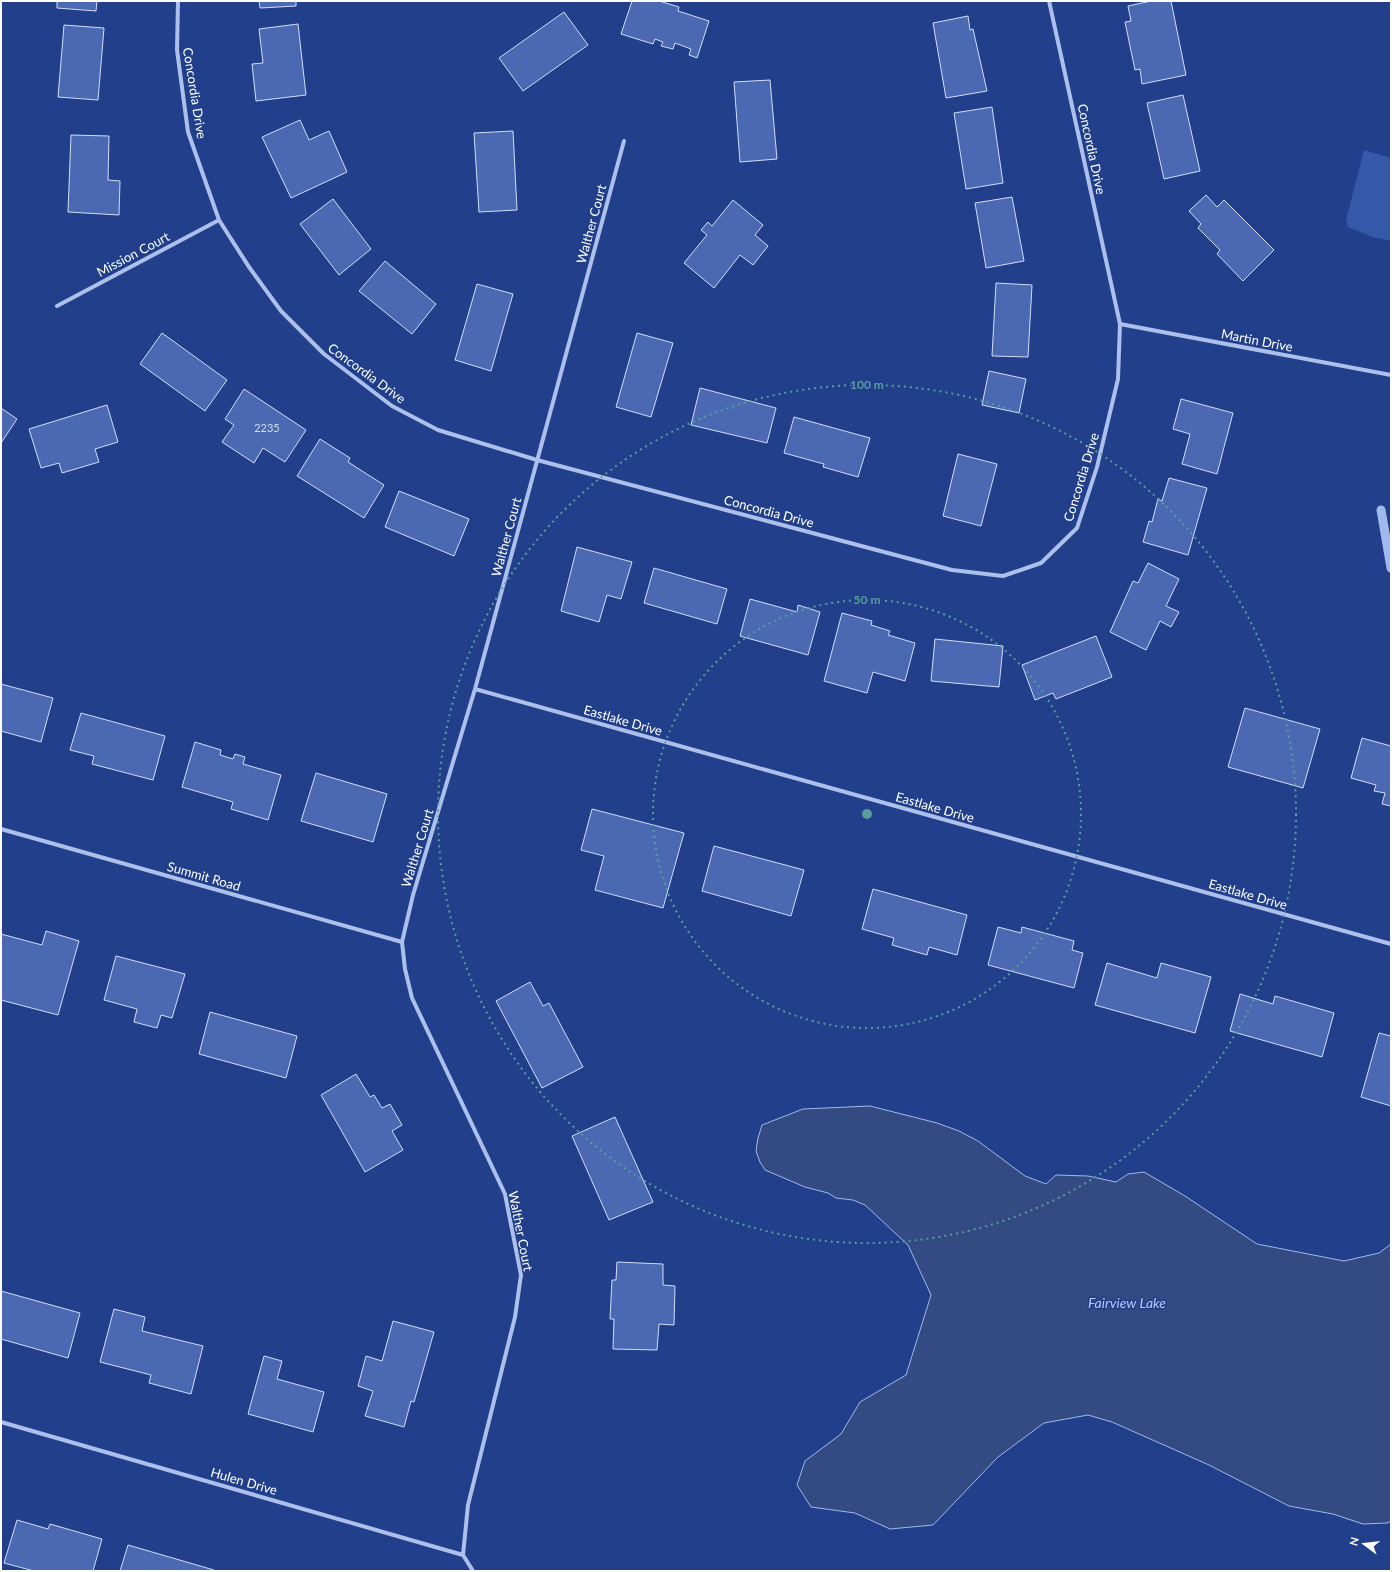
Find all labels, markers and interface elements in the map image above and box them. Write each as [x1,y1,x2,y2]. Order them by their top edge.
street label: Concordia Drive [180,46,210,140]
street label: Concordia Drive [1075,102,1109,196]
street label: Walther Court [573,182,609,265]
street label: Mission Court [94,228,172,280]
street label: Martin Drive [1220,325,1294,355]
street label: Concordia Drive [325,339,409,407]
text: 100 m [850,377,884,392]
house number: 2235 [254,421,280,434]
street label: Concordia Drive [1060,430,1102,523]
street label: Concordia Drive [722,491,816,531]
street label: Walther Court [488,495,524,578]
text: 50 m [854,592,880,607]
street label: Eastlake Drive [582,701,664,739]
street label: Eastlake Drive [894,788,976,826]
street label: Walther Court [397,806,437,889]
centre of rings [860,807,874,821]
street label: Summit Road [166,858,242,894]
street label: Eastlake Drive [1207,875,1289,913]
street label: Walther Court [505,1190,537,1273]
water label: Fairview Lake [1088,1294,1166,1311]
street label: Hulen Drive [209,1464,279,1498]
north arrow [1344,1524,1384,1564]
text: N [1346,1536,1361,1547]

